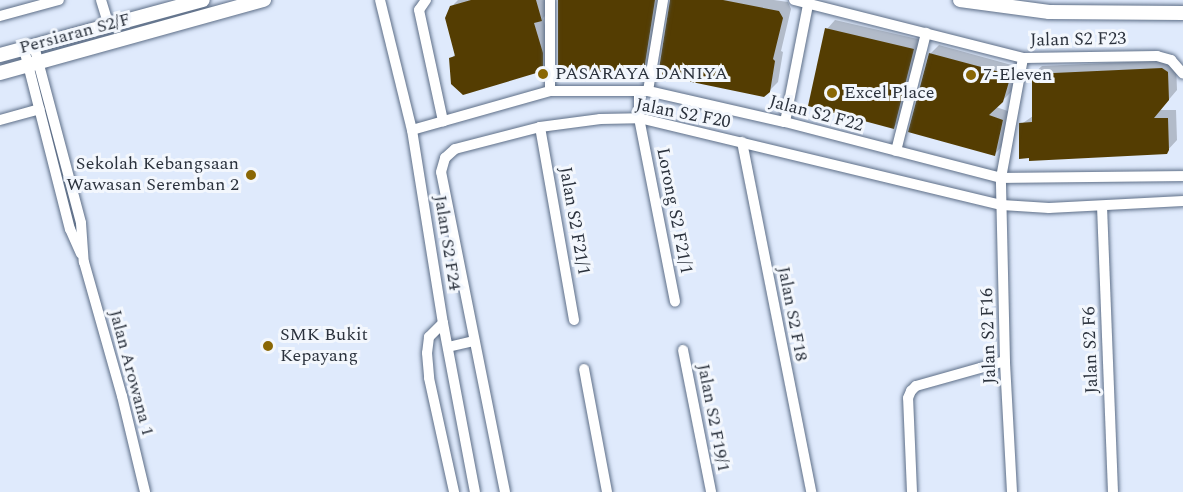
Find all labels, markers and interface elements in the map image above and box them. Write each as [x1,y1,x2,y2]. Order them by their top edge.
street label: Persiaran S2/F [17,9,133,59]
street label: Jalan S2 F23 [1030,28,1126,52]
place label: PASARAYA DANIYA [555,63,728,85]
place label: 7-Eleven [983,64,1052,86]
marker: PASARAYA DANIYA [536,67,550,81]
marker: 7-Eleven [964,68,978,82]
place label: Excel Place [844,82,935,104]
marker: Excel Place [825,86,839,100]
street label: Jalan S2 F22 [767,91,865,137]
street label: Jalan S2 F20 [634,94,732,134]
street label: Lorong S2 F21/1 [651,146,697,276]
place label: Sekolah Kebangsaan Wawasan Seremban 2 [66,154,239,196]
street label: Jalan S2 F21/1 [554,165,594,277]
marker: Sekolah Kebangsaan Wawasan Seremban 2 [244,168,258,182]
street label: Jalan S2 F24 [429,194,465,292]
street label: Jalan S2 F18 [772,265,812,363]
street label: Jalan S2 F16 [977,287,1001,385]
street label: Jalan S2 F6 [1079,306,1103,394]
street label: Jalan Arowana 1 [104,308,158,438]
place label: SMK Bukit Kepayang [280,325,368,368]
marker: SMK Bukit Kepayang [261,339,275,353]
street label: Jalan S2 F19/1 [692,362,734,474]

